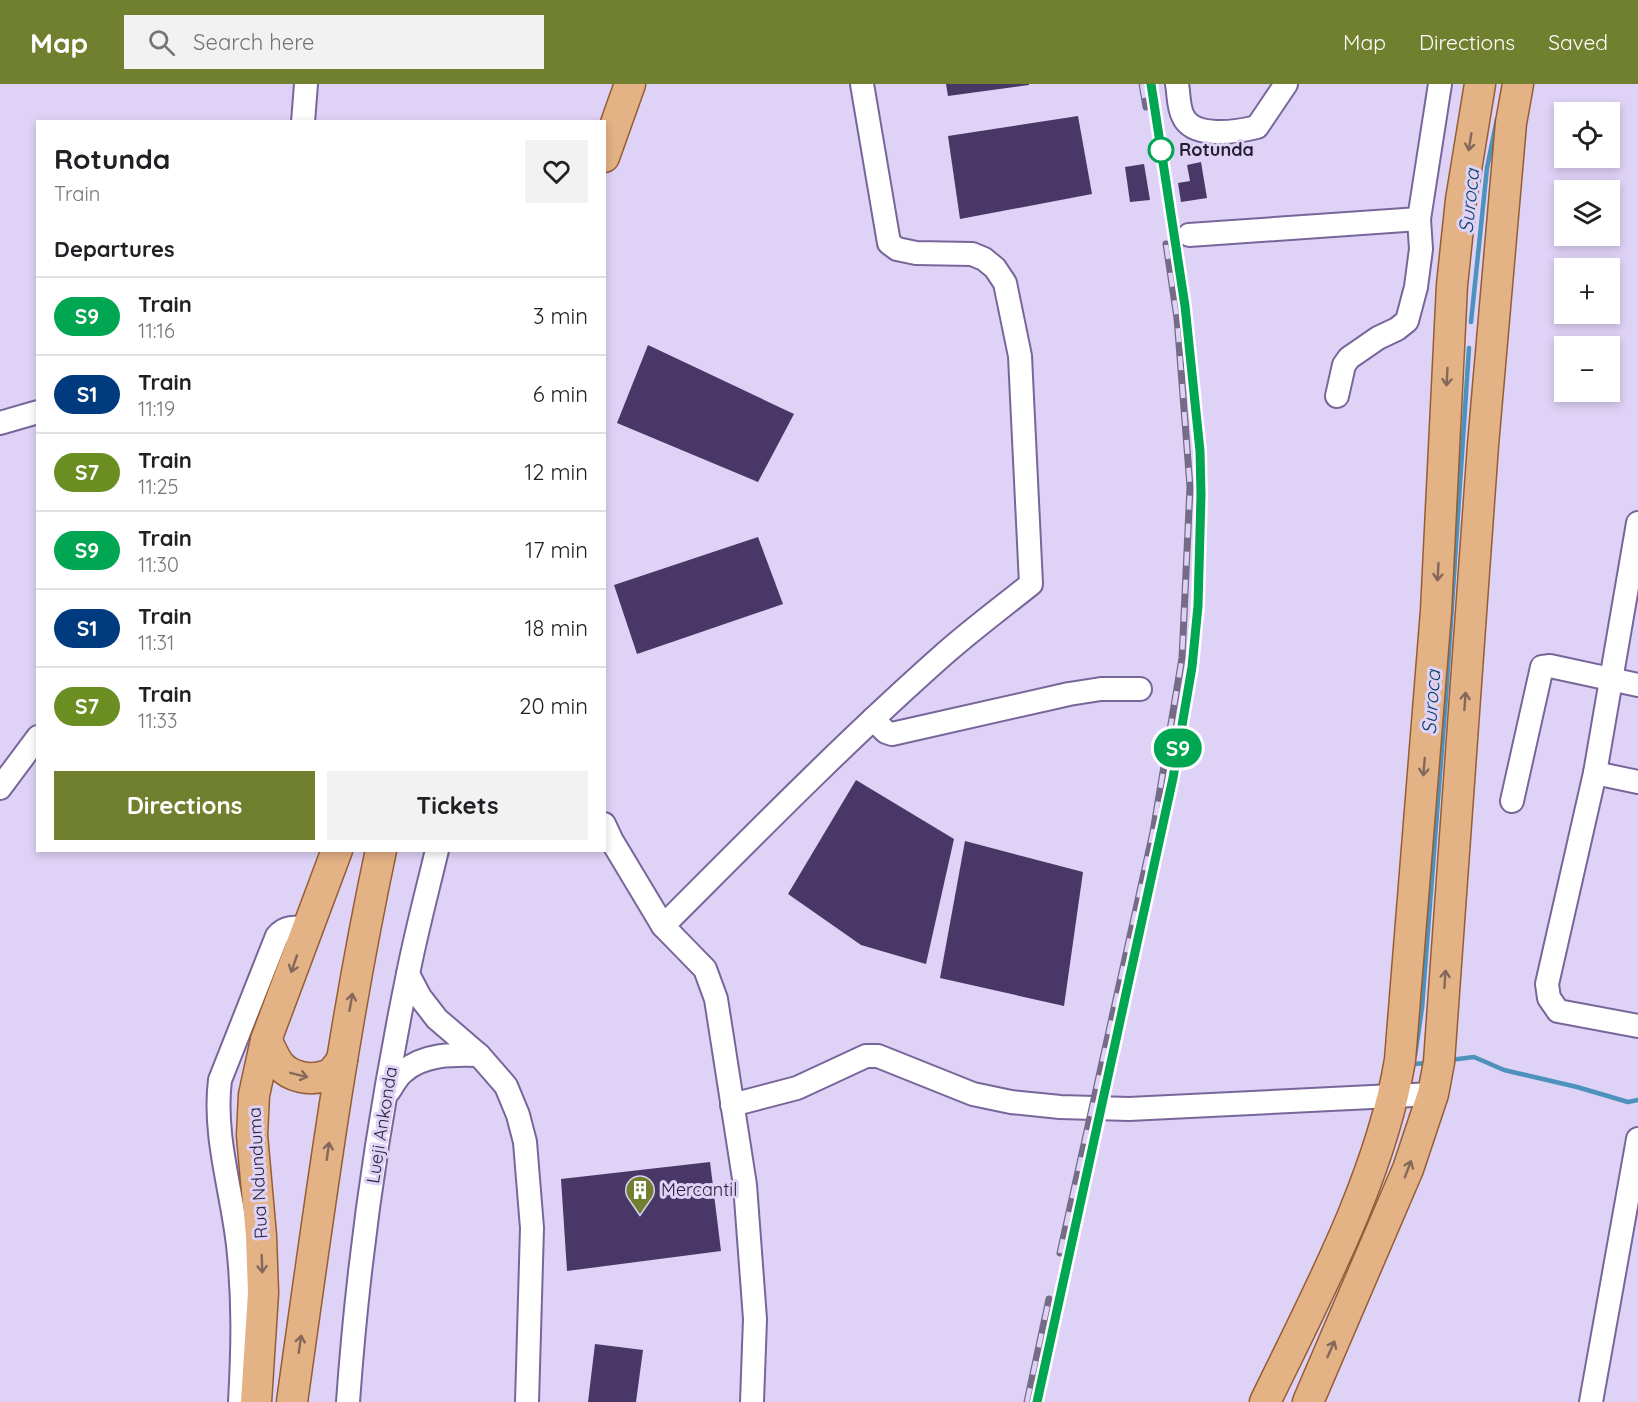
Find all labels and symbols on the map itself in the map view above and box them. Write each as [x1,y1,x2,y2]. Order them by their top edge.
one-way arrow [1464,131,1475,151]
marker: Rotunda [1148,137,1174,163]
place label: Rotunda [1179,138,1254,161]
water label: Suroca [1453,166,1484,234]
one-way arrow [1442,367,1453,387]
one-way arrow [1432,562,1443,582]
water label: Suroca [1416,667,1445,735]
one-way arrow [1459,691,1470,711]
line badge: S9 [1151,728,1205,768]
one-way arrow [1418,756,1429,776]
one-way arrow [288,954,299,973]
one-way arrow [1440,970,1451,990]
one-way arrow [346,993,357,1012]
street label: Lueji Ankonda [361,1065,402,1185]
one-way arrow [289,1070,308,1081]
street label: Rua Ndunduma [243,1107,272,1239]
one-way arrow [323,1142,334,1162]
one-way arrow [1403,1161,1414,1179]
building icon: Mercantil [624,1174,656,1216]
place label: Mercantil [661,1178,737,1201]
one-way arrow [256,1254,268,1274]
one-way arrow [295,1335,306,1354]
one-way arrow [1326,1340,1338,1358]

